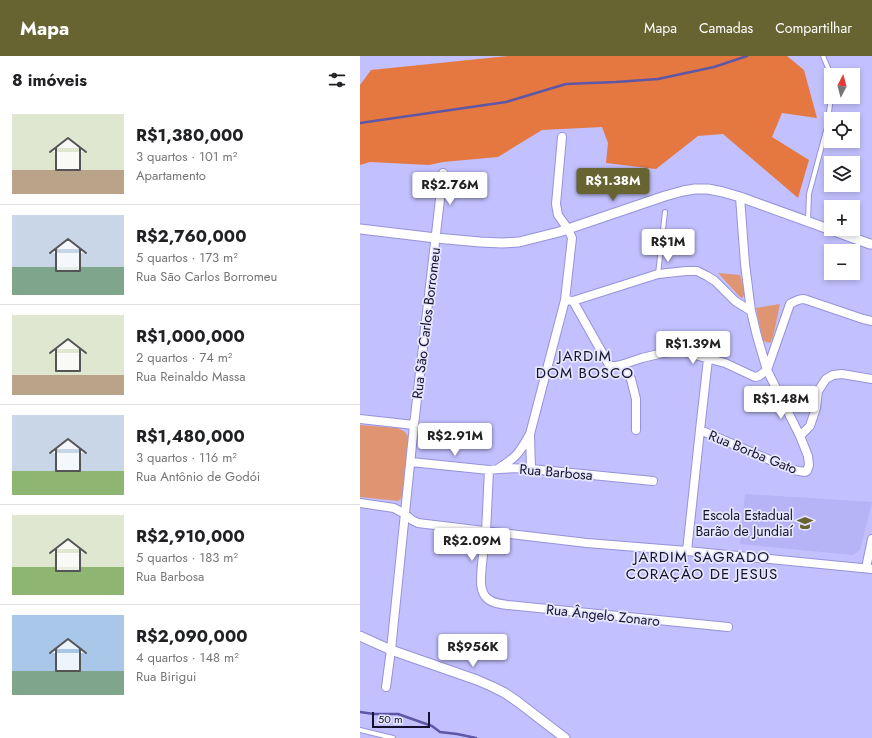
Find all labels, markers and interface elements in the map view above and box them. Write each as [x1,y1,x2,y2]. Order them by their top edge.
text: Mapa [20,15,69,42]
text: Mapa [644,18,677,38]
text: Camadas [699,18,753,38]
text: Compartilhar [775,18,852,38]
text: 8 imóveis [12,68,87,92]
north arrow [824,68,860,104]
map controls [824,68,860,280]
icon: filters [326,69,348,91]
button: locate [824,112,860,148]
text: R$1,380,000 [136,123,243,147]
icon: home [44,130,92,178]
text: 3 quartos · 101 m² [136,147,237,166]
button: layers [824,156,860,192]
text: Apartamento [136,166,206,185]
pin: R$1.38M [576,168,650,202]
text: R$1.38M [585,171,641,190]
pin: R$2.76M [413,172,487,206]
text: R$2.76M [421,175,479,194]
button: + [824,200,860,236]
text: R$2,760,000 [136,224,246,248]
pin: R$1M [644,229,692,263]
icon: home [44,231,92,279]
text: R$1M [651,232,685,251]
button: − [824,244,860,280]
street label: Rua São Carlos Borromeu [407,246,445,400]
text: 5 quartos · 173 m² [136,248,238,267]
text: Rua São Carlos Borromeu [136,267,277,286]
text: R$1,000,000 [136,324,245,348]
icon: home [44,331,92,379]
pin: R$1.39M [656,331,730,365]
text: R$1.39M [665,334,721,353]
district label: JARDIM DOM BOSCO [536,345,634,384]
text: 2 quartos · 74 m² [136,348,232,367]
text: Rua Reinaldo Massa [136,367,246,386]
pin: R$1.48M [744,386,818,420]
text: R$1.48M [753,389,809,408]
pin: R$2.91M [418,423,492,457]
text: R$1,480,000 [136,424,245,448]
street label: Rua Borba Gato [706,425,801,479]
text: R$2.91M [427,426,483,445]
icon: home [44,431,92,479]
text: 3 quartos · 116 m² [136,448,237,467]
street label: Rua Barbosa [519,459,593,485]
text: Rua Antônio de Godói [136,467,260,486]
place label: Escola Estadual Barão de Jundiaí [696,505,794,541]
school or university icon: Escola Estadual Barão de Jundiaí [796,514,814,532]
text: R$2,910,000 [136,524,245,548]
pin: R$2.09M [435,528,509,562]
icon: home [44,531,92,579]
text: R$2.09M [443,531,501,550]
district label: JARDIM SAGRADO CORAÇÃO DE JESUS [626,546,778,585]
text: 5 quartos · 183 m² [136,548,238,567]
text: Rua Barbosa [136,567,204,586]
street label: Rua Ângelo Zonaro [545,599,661,631]
text: R$2,090,000 [136,624,247,648]
icon: home [44,631,92,679]
pin: R$956K [440,634,506,668]
text: R$956K [447,637,499,656]
text: 4 quartos · 148 m² [136,648,239,667]
text: Rua Birigui [136,667,196,686]
scale bar [372,710,430,729]
text: 50 m [378,711,403,727]

